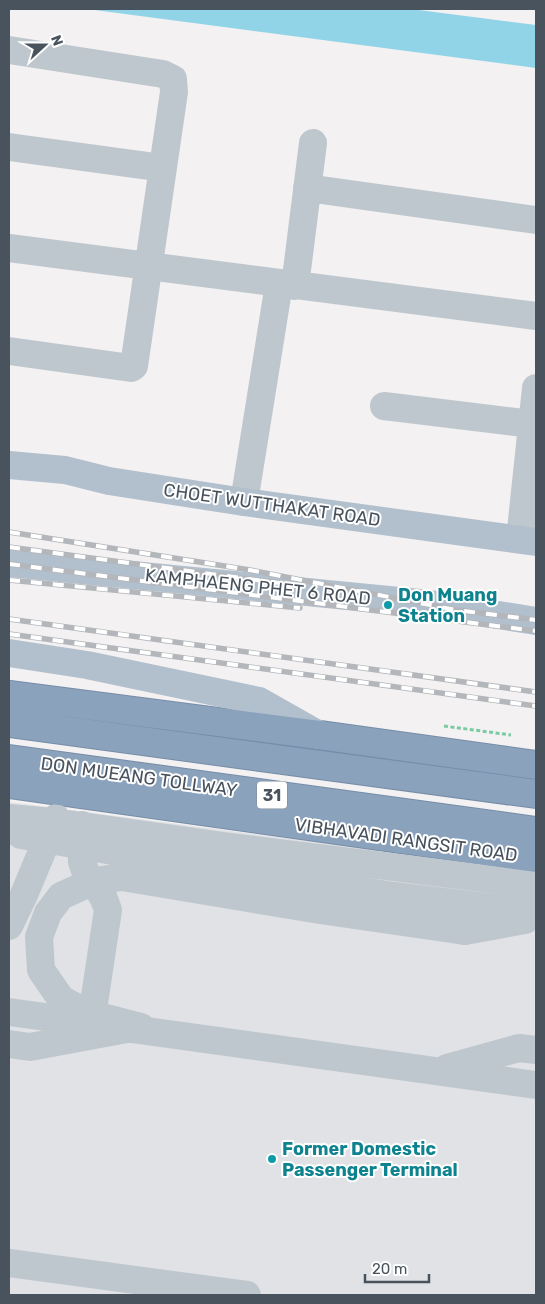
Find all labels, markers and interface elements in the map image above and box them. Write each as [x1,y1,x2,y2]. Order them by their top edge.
north arrow [20,20,70,70]
text: N [47,33,66,48]
street label: CHOET WUTTHAKAT ROAD [162,479,382,531]
street label: KAMPHAENG PHET 6 ROAD [144,564,372,610]
place label: Don Muang Station [398,584,497,627]
marker: Don Muang Station [382,599,394,611]
street label: DON MUEANG TOLLWAY [39,752,239,802]
road number: 31 [257,782,287,808]
street label: VIBHAVADI RANGSIT ROAD [293,813,519,867]
place label: Former Domestic Passenger Terminal [282,1138,458,1181]
marker: Former Domestic Passenger Terminal [266,1153,278,1165]
scale bar [365,1252,429,1284]
text: 20 m [372,1260,407,1278]

